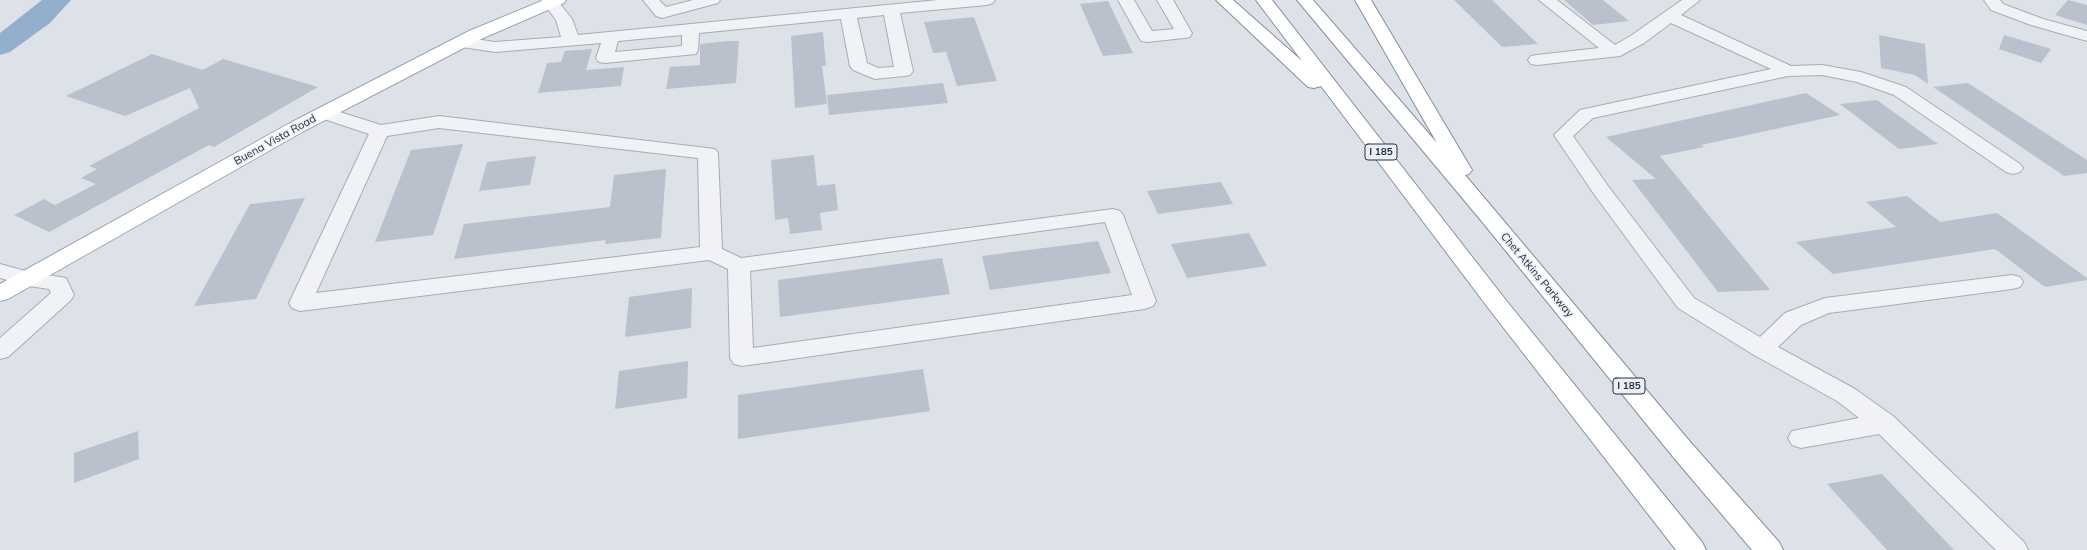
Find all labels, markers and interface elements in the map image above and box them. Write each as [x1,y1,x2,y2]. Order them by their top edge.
street label: Buena Vista Road [232,112,318,168]
road number: I 185 [1365,144,1397,160]
street label: Chet Atkins Parkway [1498,230,1576,320]
road number: I 185 [1613,378,1645,394]

